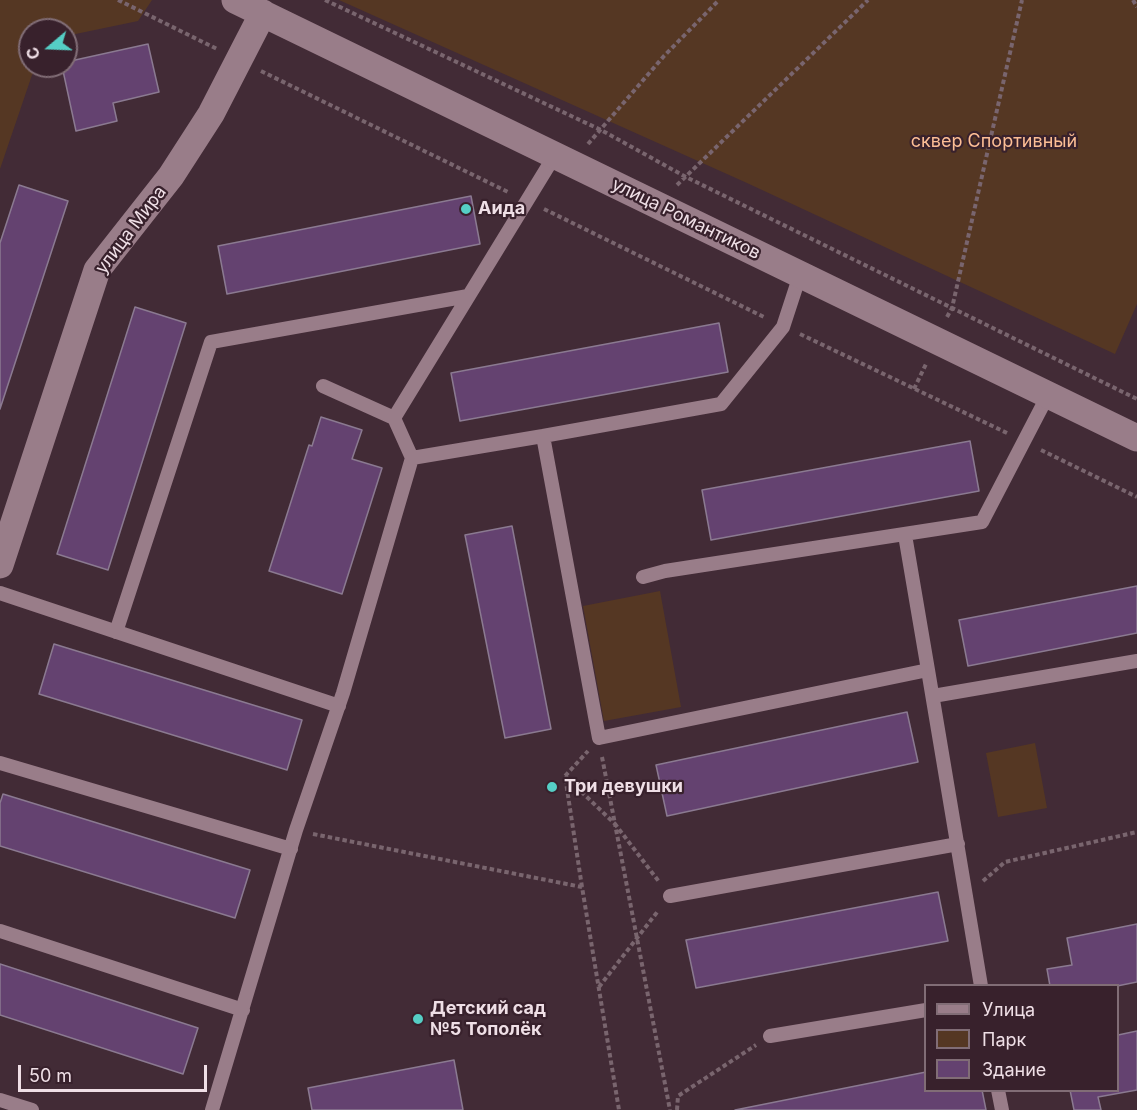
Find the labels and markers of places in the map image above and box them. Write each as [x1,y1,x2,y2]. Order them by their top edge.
place label: Аида [478,198,525,220]
marker: Аида [459,202,473,216]
place label: Три девушки [564,776,683,798]
marker: Три девушки [545,780,559,794]
place label: Детский сад №5 Тополёк [430,998,546,1040]
marker: Детский сад №5 Тополёк [411,1012,425,1026]

